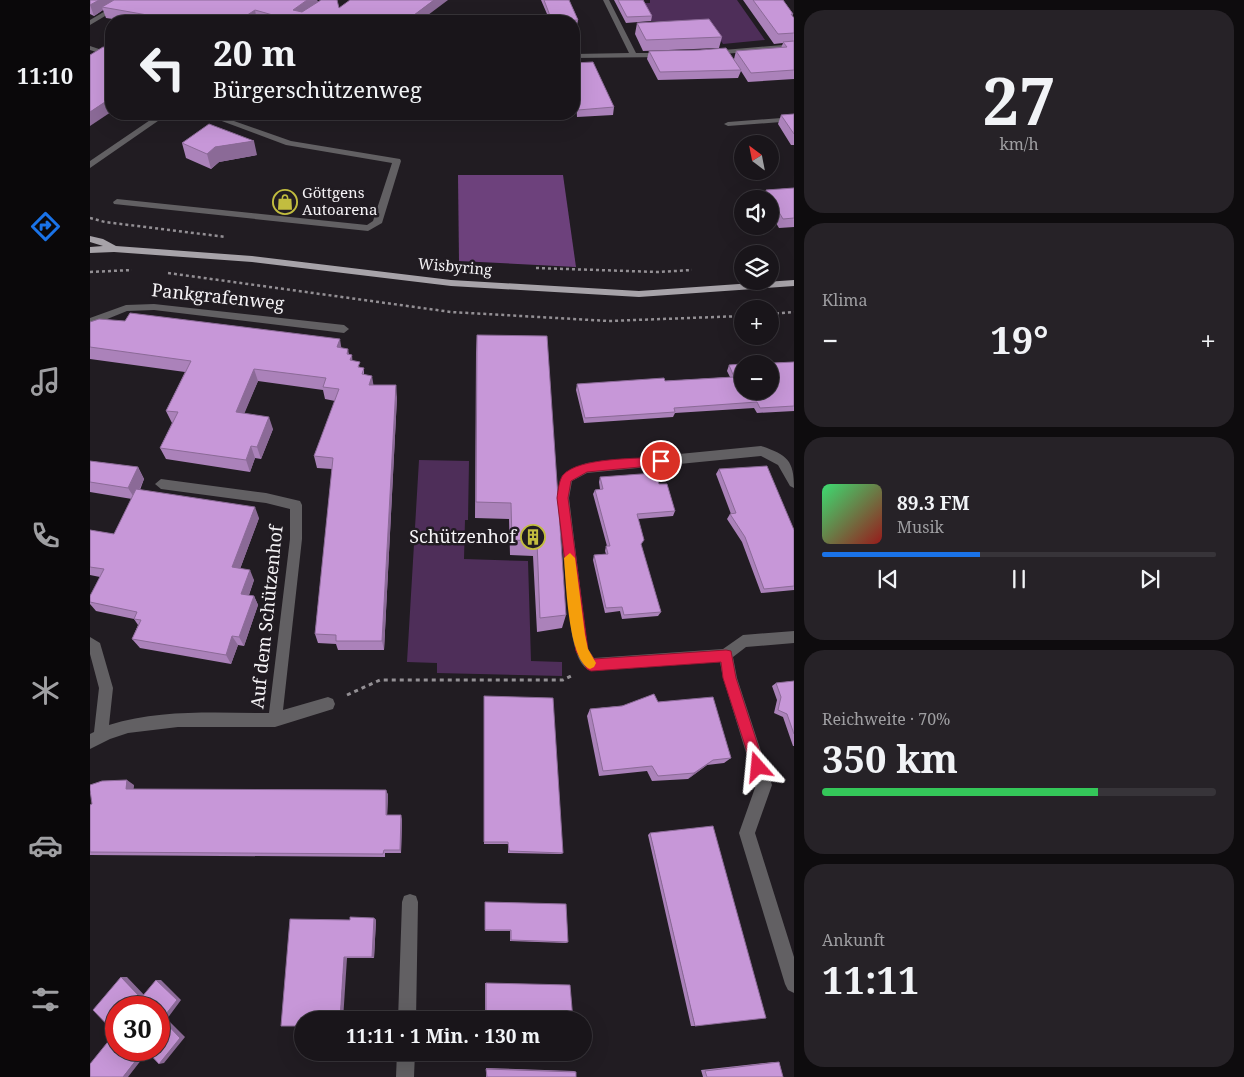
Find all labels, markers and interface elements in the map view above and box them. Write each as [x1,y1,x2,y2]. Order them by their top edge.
text: 20 m [213,29,296,76]
icon: left [130,35,195,100]
text: 27 [982,56,1056,144]
text: 11:10 [17,60,73,90]
text: Bürgerschützenweg [213,74,422,104]
text: km/h [999,133,1039,155]
north arrow [734,135,779,180]
map controls [734,135,779,400]
place label: Göttgens Autoarena [302,182,377,219]
shop icon: Göttgens Autoarena [272,189,298,215]
button: sound [734,190,779,235]
icon: directions [28,209,63,244]
button: layers [734,245,779,290]
street label: Wisbyring [417,253,493,279]
street label: Pankgrafenweg [150,277,286,315]
text: Klima [822,289,867,311]
button: + [734,300,779,345]
text: 19° [990,313,1048,365]
text: − [822,321,838,359]
text: + [1200,321,1216,359]
button: − [734,355,779,400]
icon: music [28,364,63,399]
pin [640,440,682,482]
icon: arrive [647,447,675,475]
text: 89.3 FM [897,490,970,516]
text: Musik [897,516,944,538]
icon: phone [28,518,63,553]
street label: Auf dem Schützenhof [244,523,288,710]
place label: Schützenhof [409,524,517,548]
building icon: Schützenhof [520,524,546,550]
icon: previous [874,565,902,593]
icon: pause [1005,565,1033,593]
icon: next [1136,565,1164,593]
icon: climate [28,673,63,708]
text: Reichweite · 70% [822,708,950,730]
text: 350 km [822,732,958,784]
position arrow [731,740,783,792]
icon: car [28,828,63,863]
text: Ankunft [822,929,885,951]
text: 11:11 [822,953,919,1005]
icon: filters [28,982,63,1017]
speed limit sign: 30 [105,996,170,1061]
text: 11:11 · 1 Min. · 130 m [346,1023,540,1049]

